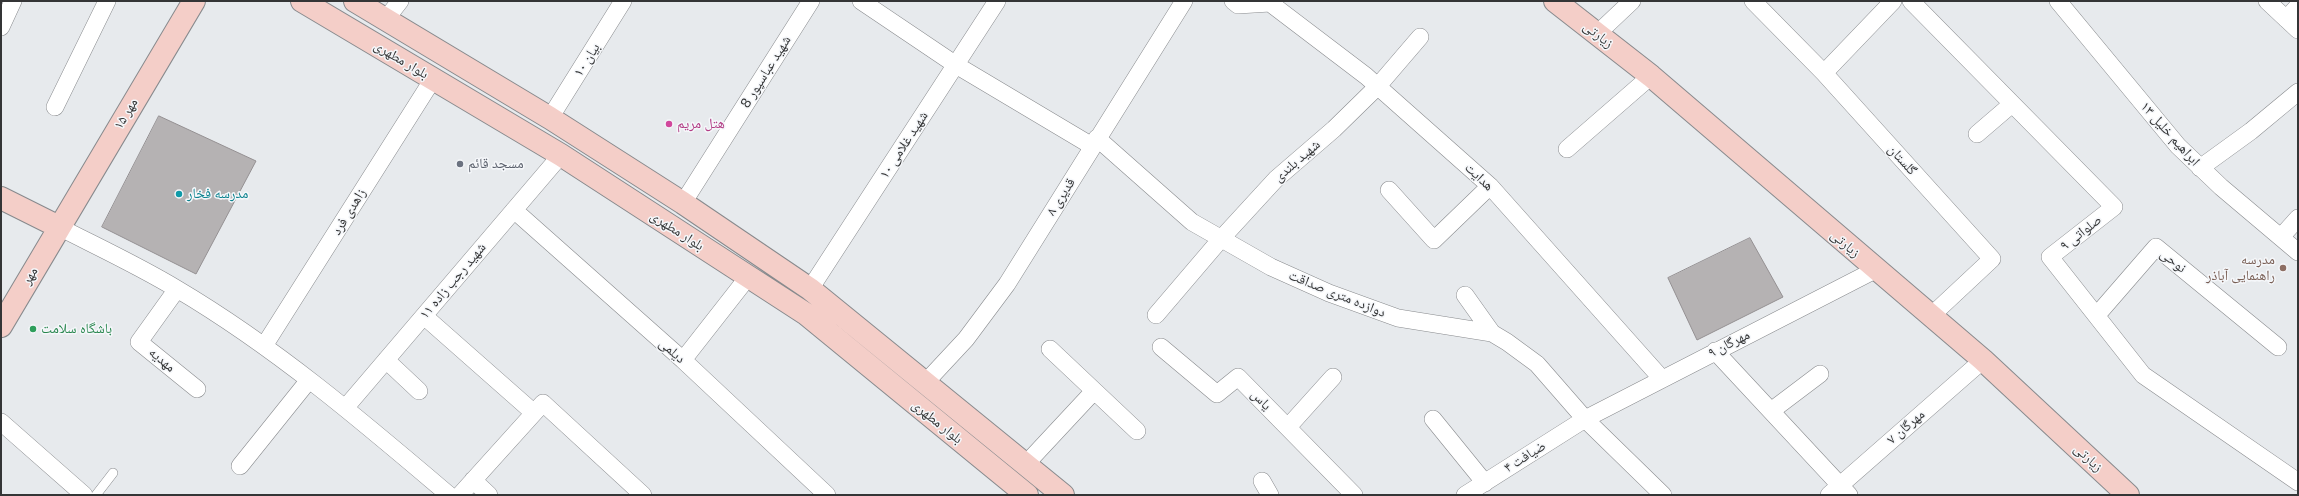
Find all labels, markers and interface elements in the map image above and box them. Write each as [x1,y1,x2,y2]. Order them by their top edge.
street label: زیارتی [1580,18,1616,52]
street label: شهید عباسپور 8 [737,33,795,111]
street label: بلوار مطهری [371,37,431,83]
street label: بیان ۱۰ [570,40,604,80]
street label: مهر ۱۵ [110,95,142,133]
street label: ابراهیم خلیل ۱۳ [2137,98,2203,170]
street label: شهید غلامی ۱۰ [876,108,932,182]
place label: هتل مریم [677,116,725,132]
marker: هتل مریم [664,119,674,129]
street label: شهید بلندی [1270,136,1324,186]
street label: گلستان [1884,141,1920,179]
place label: مسجد قائم [468,156,524,172]
marker: مسجد قائم [455,159,465,169]
street label: هدایت [1461,159,1497,195]
street label: قدیری ۸ [1043,175,1079,219]
place label: مدرسه فخار [187,186,248,202]
street label: زاهدی فرد [328,186,370,238]
marker: مدرسه فخار [174,189,184,199]
street label: بلوار مطهری [647,207,707,255]
street label: صلواتی ۹ [2057,212,2105,254]
street label: زیارتی [1827,227,1863,261]
street label: شهید رجب زاده ۱۱ [416,239,490,323]
street label: نوحی [2156,245,2190,277]
place label: مدرسه راهنمایی آباذر [2206,252,2275,284]
marker: مدرسه راهنمایی آباذر [2278,263,2288,273]
street label: مهر [18,264,42,288]
street label: دوازده متری صداقت [1286,267,1388,321]
place label: باشگاه سلامت [41,321,112,337]
marker: باشگاه سلامت [28,324,38,334]
street label: مهرگان ۹ [1705,326,1753,362]
street label: دیلمی [655,335,689,367]
street label: مهدیه [145,344,179,376]
street label: یاس [1247,386,1275,414]
street label: بلوار مطهری [908,396,966,448]
street label: مهرگان ۷ [1884,406,1928,448]
street label: ضیافت ۴ [1501,438,1549,476]
street label: زیارتی [2070,440,2106,476]

